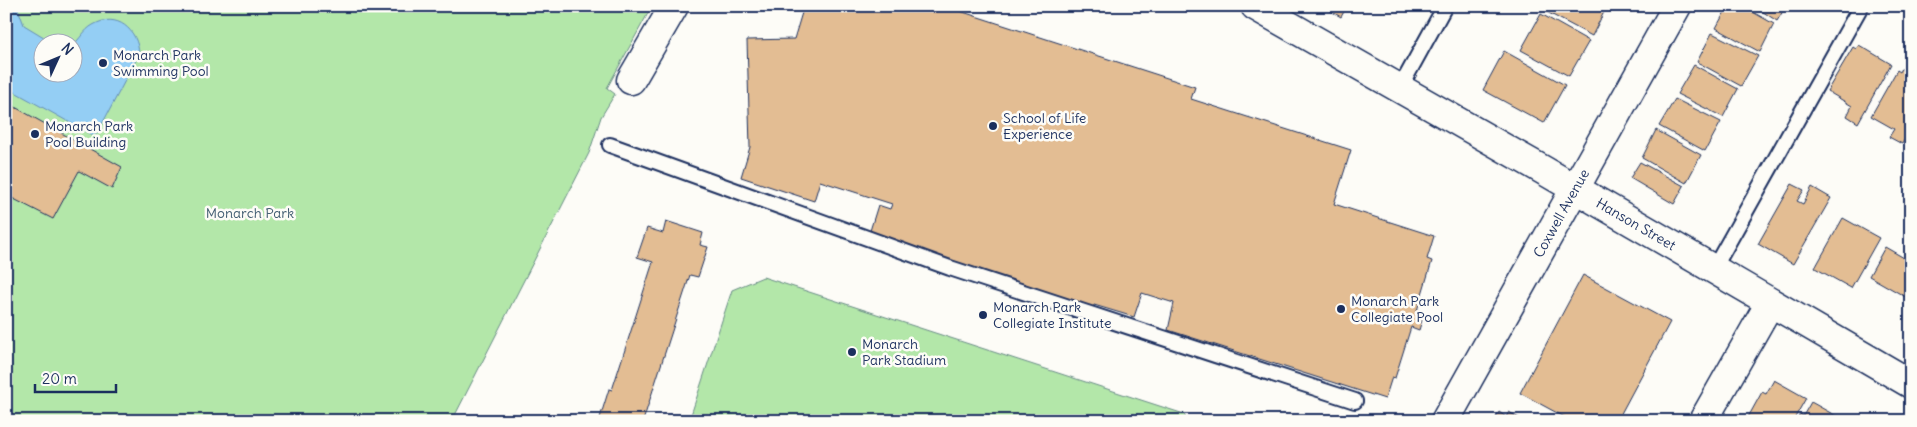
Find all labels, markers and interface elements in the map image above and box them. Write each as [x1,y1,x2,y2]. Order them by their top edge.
north arrow [32,32,82,82]
text: N [58,39,77,59]
place label: Monarch Park Swimming Pool [113,46,209,80]
marker: Monarch Park Swimming Pool [97,57,109,69]
place label: School of Life Experience [1003,109,1086,143]
place label: Monarch Park Pool Building [45,117,133,151]
marker: School of Life Experience [987,120,999,132]
marker: Monarch Park Pool Building [29,128,41,140]
street label: Coxwell Avenue [1529,166,1593,261]
street label: Hanson Street [1593,194,1679,254]
park label: Monarch Park [206,204,294,222]
place label: Monarch Park Collegiate Pool [1351,292,1443,326]
place label: Monarch Park Collegiate Institute [993,298,1111,332]
marker: Monarch Park Collegiate Pool [1335,303,1347,315]
marker: Monarch Park Collegiate Institute [977,309,989,321]
place label: Monarch Park Stadium [862,335,946,369]
marker: Monarch Park Stadium [846,346,858,358]
scale bar [35,362,116,394]
text: 20 m [42,369,77,388]

